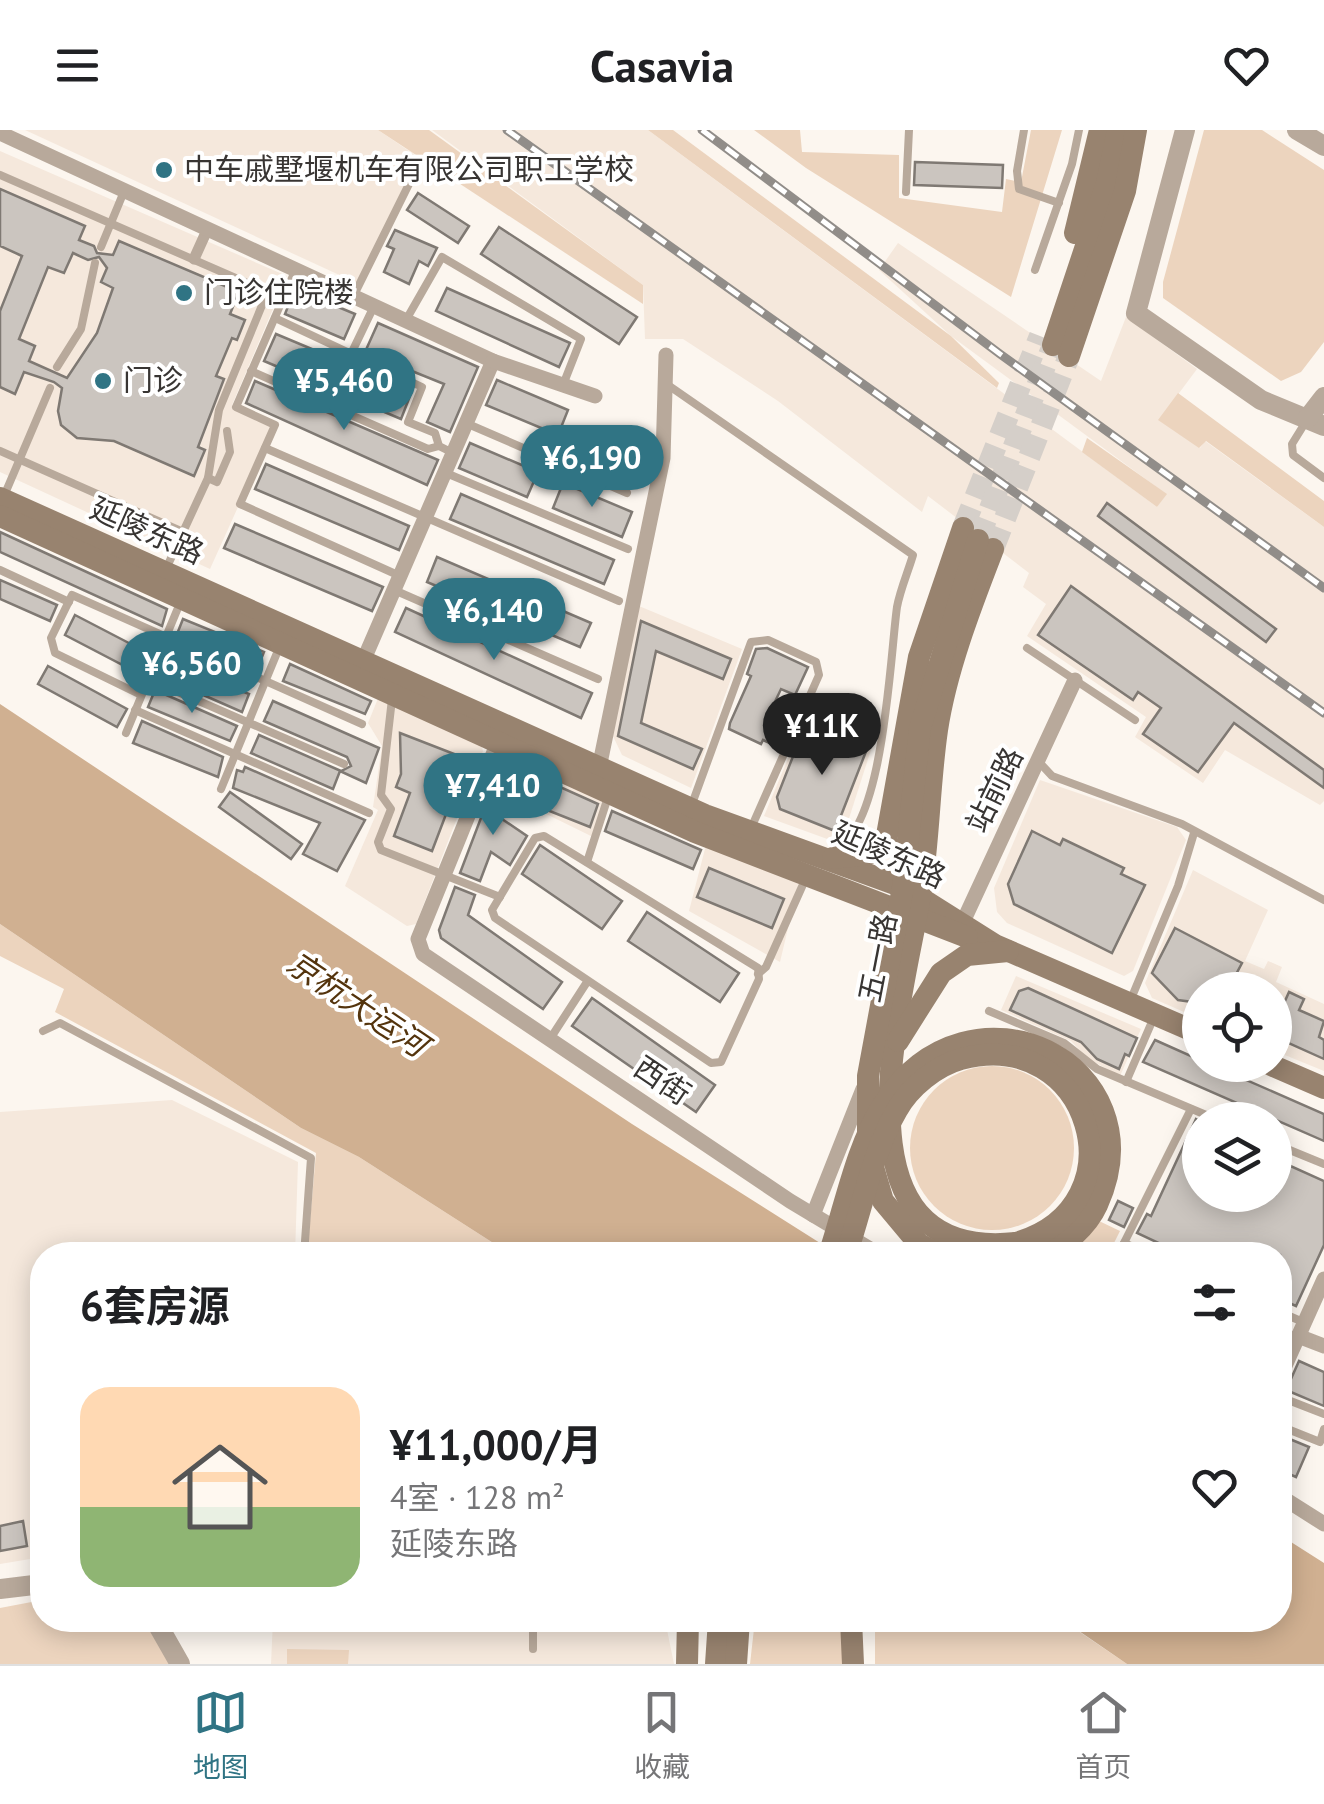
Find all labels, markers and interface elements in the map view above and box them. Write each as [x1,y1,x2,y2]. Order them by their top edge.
text: Casavia [590,36,734,94]
icon: menu [50,38,105,93]
icon: heart [1219,38,1274,93]
place label: 中车戚墅堰机车有限公司职工学校 [184,149,634,188]
marker: 中车戚墅堰机车有限公司职工学校 [153,159,175,181]
place label: 门诊住院楼 [204,272,354,311]
marker: 门诊住院楼 [173,282,195,304]
pin: ¥5,460 [263,348,425,433]
text: ¥5,460 [295,359,393,401]
place label: 门诊 [123,360,183,399]
marker: 门诊 [92,370,114,392]
pin: ¥6,190 [511,425,673,510]
text: ¥6,190 [543,436,641,478]
street label: 延陵东路 [85,487,210,572]
pin: ¥6,140 [413,578,575,663]
text: ¥6,140 [445,589,543,631]
pin: ¥6,560 [111,631,273,716]
text: ¥6,560 [143,642,241,684]
pin: ¥11K [763,693,881,778]
text: ¥11K [785,704,859,746]
street label: 站前路 [956,740,1031,838]
pin: ¥7,410 [412,753,574,838]
text: ¥7,410 [446,764,540,806]
street label: 延陵东路 [827,811,952,896]
street label: 五一路 [849,910,904,1006]
water label: 京杭大运河 [279,941,441,1069]
map controls [1182,972,1292,1212]
button: locate [1182,972,1292,1082]
street label: 西街 [627,1047,699,1113]
button: layers [1182,1102,1292,1212]
icon: filters [1187,1275,1242,1330]
text: 6套房源 [80,1278,230,1333]
text: ¥11,000/月 [390,1417,603,1472]
icon: home [160,1427,280,1547]
icon: heart [1187,1460,1242,1515]
text: 4室 · 128 m² [390,1476,565,1518]
text: 延陵东路 [390,1522,518,1564]
tab: 地图 [193,1685,249,1785]
tab: 收藏 [634,1685,690,1785]
tab: 首页 [1075,1685,1131,1785]

